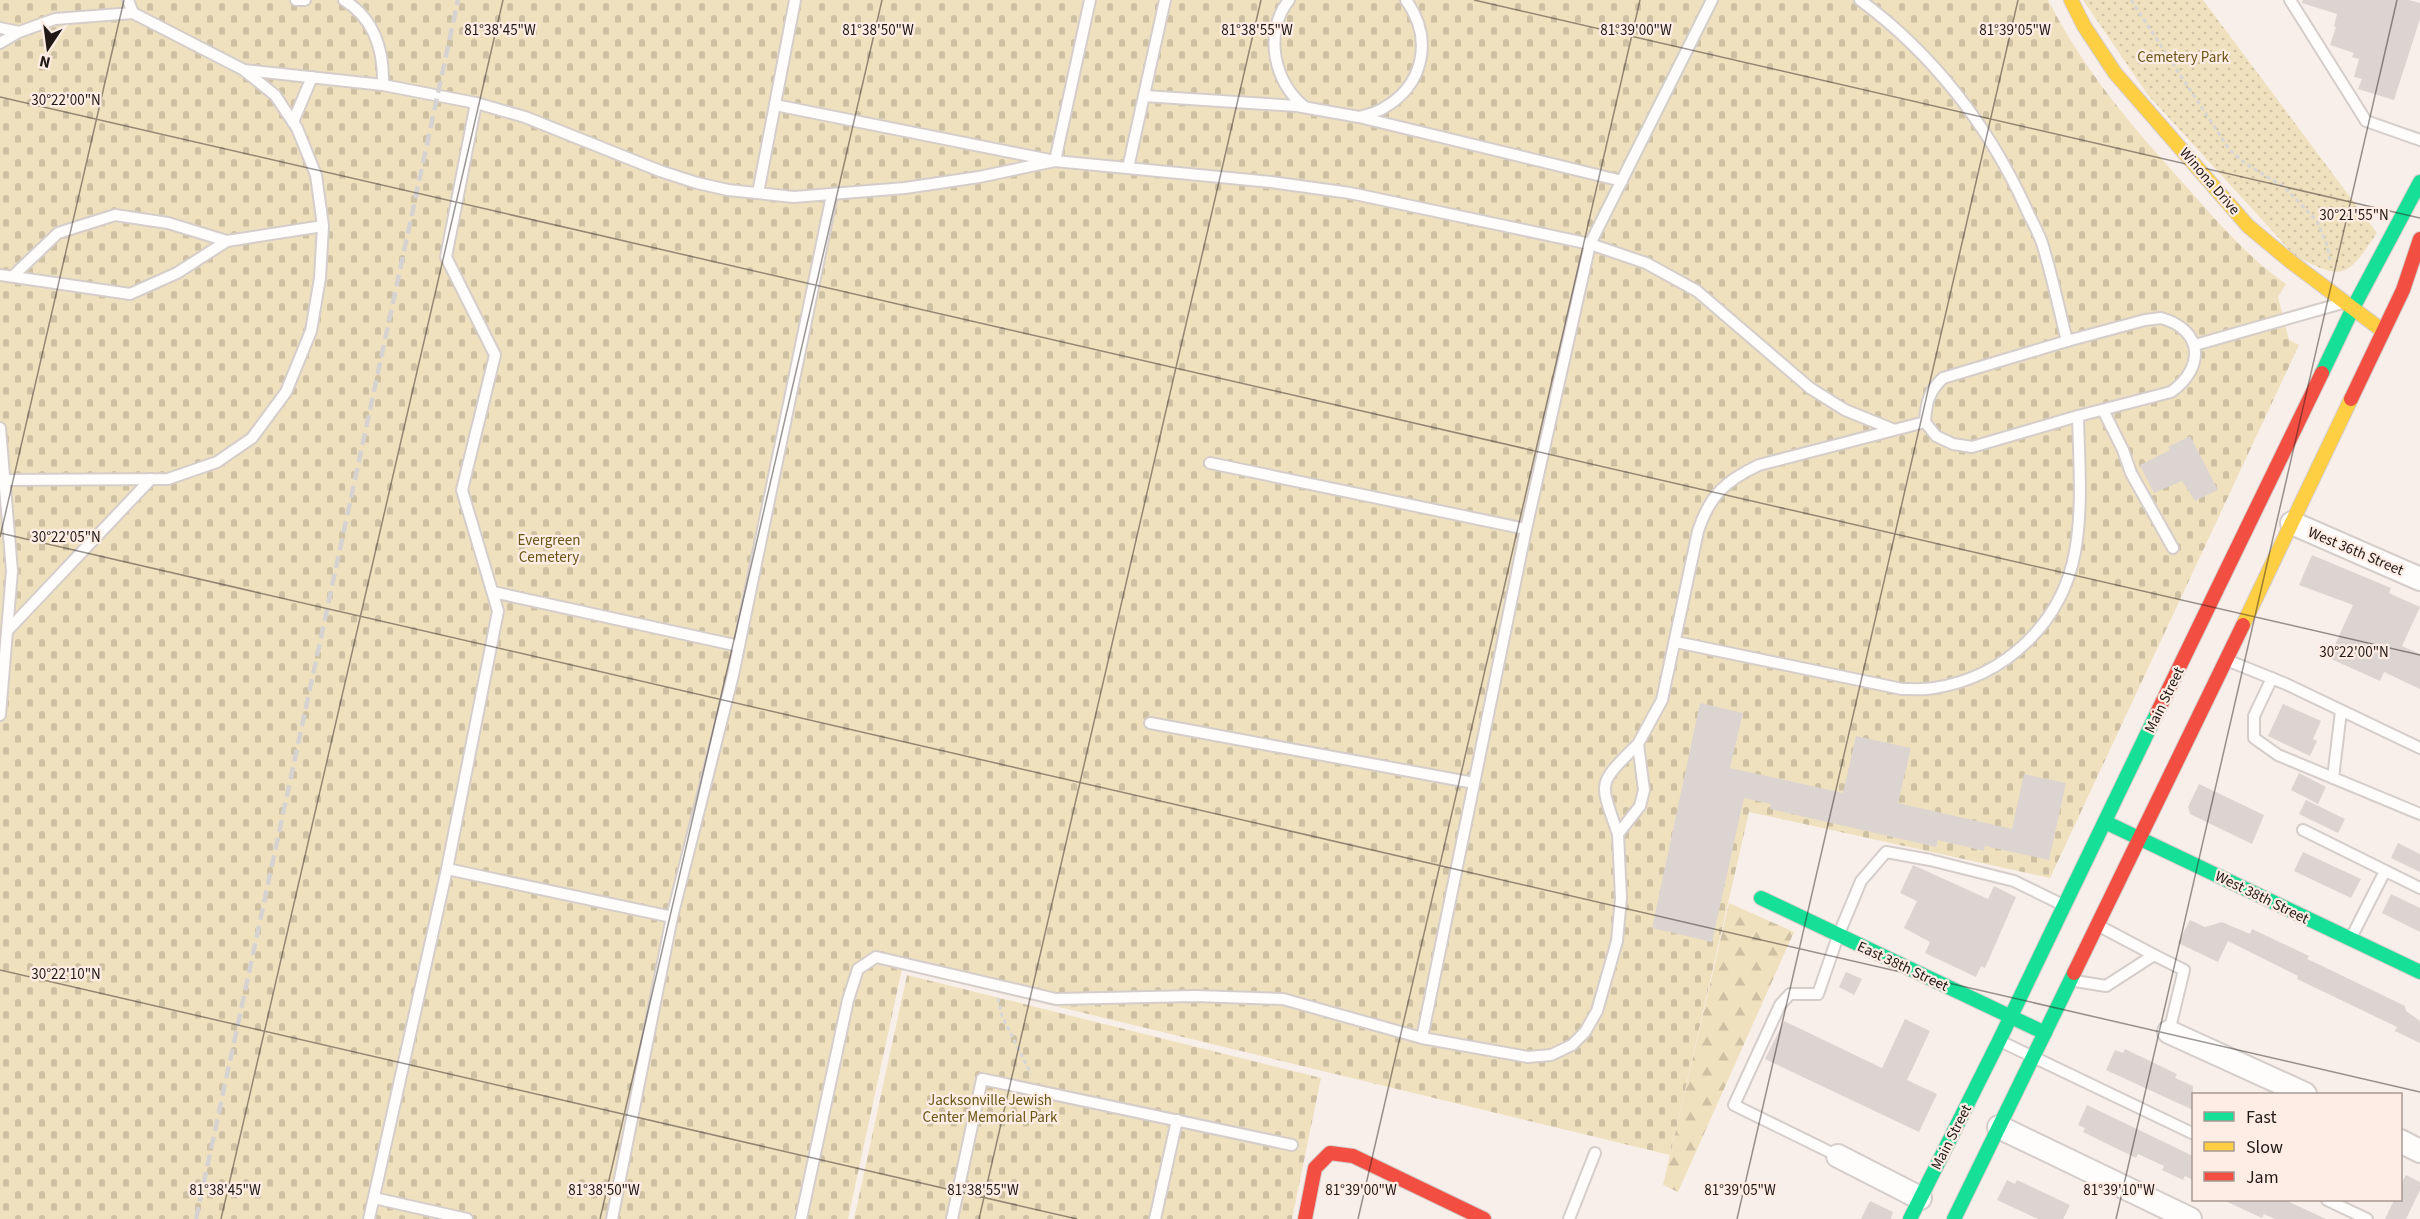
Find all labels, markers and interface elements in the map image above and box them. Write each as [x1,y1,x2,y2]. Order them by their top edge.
north arrow [18,18,78,78]
text: 81°38'45"W [464,20,536,41]
text: 81°38'50"W [842,20,914,41]
text: 81°38'55"W [1221,20,1293,41]
text: 81°39'00"W [1600,20,1672,41]
text: 81°39'05"W [1979,20,2051,41]
park label: Cemetery Park [2137,47,2229,68]
text: N [37,50,53,74]
text: 30°22'00"N [31,90,101,111]
street label: Winona Drive [2174,143,2245,220]
text: 30°21'55"N [2319,205,2389,226]
street label: West 36th Street [2305,522,2407,581]
text: 30°22'05"N [31,527,101,548]
park label: Evergreen Cemetery [518,530,580,568]
text: 30°22'00"N [2319,642,2389,663]
street label: Main Street [2139,664,2189,737]
street label: West 38th Street [2211,866,2312,929]
street label: East 38th Street [1854,936,1952,997]
text: 30°22'10"N [31,964,101,985]
park label: Jacksonville Jewish Center Memorial Park [923,1090,1058,1128]
legend [2192,1093,2402,1201]
street label: Main Street [1926,1101,1977,1174]
text: Fast [2246,1105,2277,1130]
text: Slow [2246,1135,2283,1160]
text: Jam [2246,1165,2279,1190]
text: 81°38'45"W [189,1180,261,1201]
text: 81°38'50"W [568,1180,640,1201]
text: 81°38'55"W [947,1180,1019,1201]
text: 81°39'00"W [1325,1180,1397,1201]
text: 81°39'05"W [1704,1180,1776,1201]
text: 81°39'10"W [2083,1180,2155,1201]

